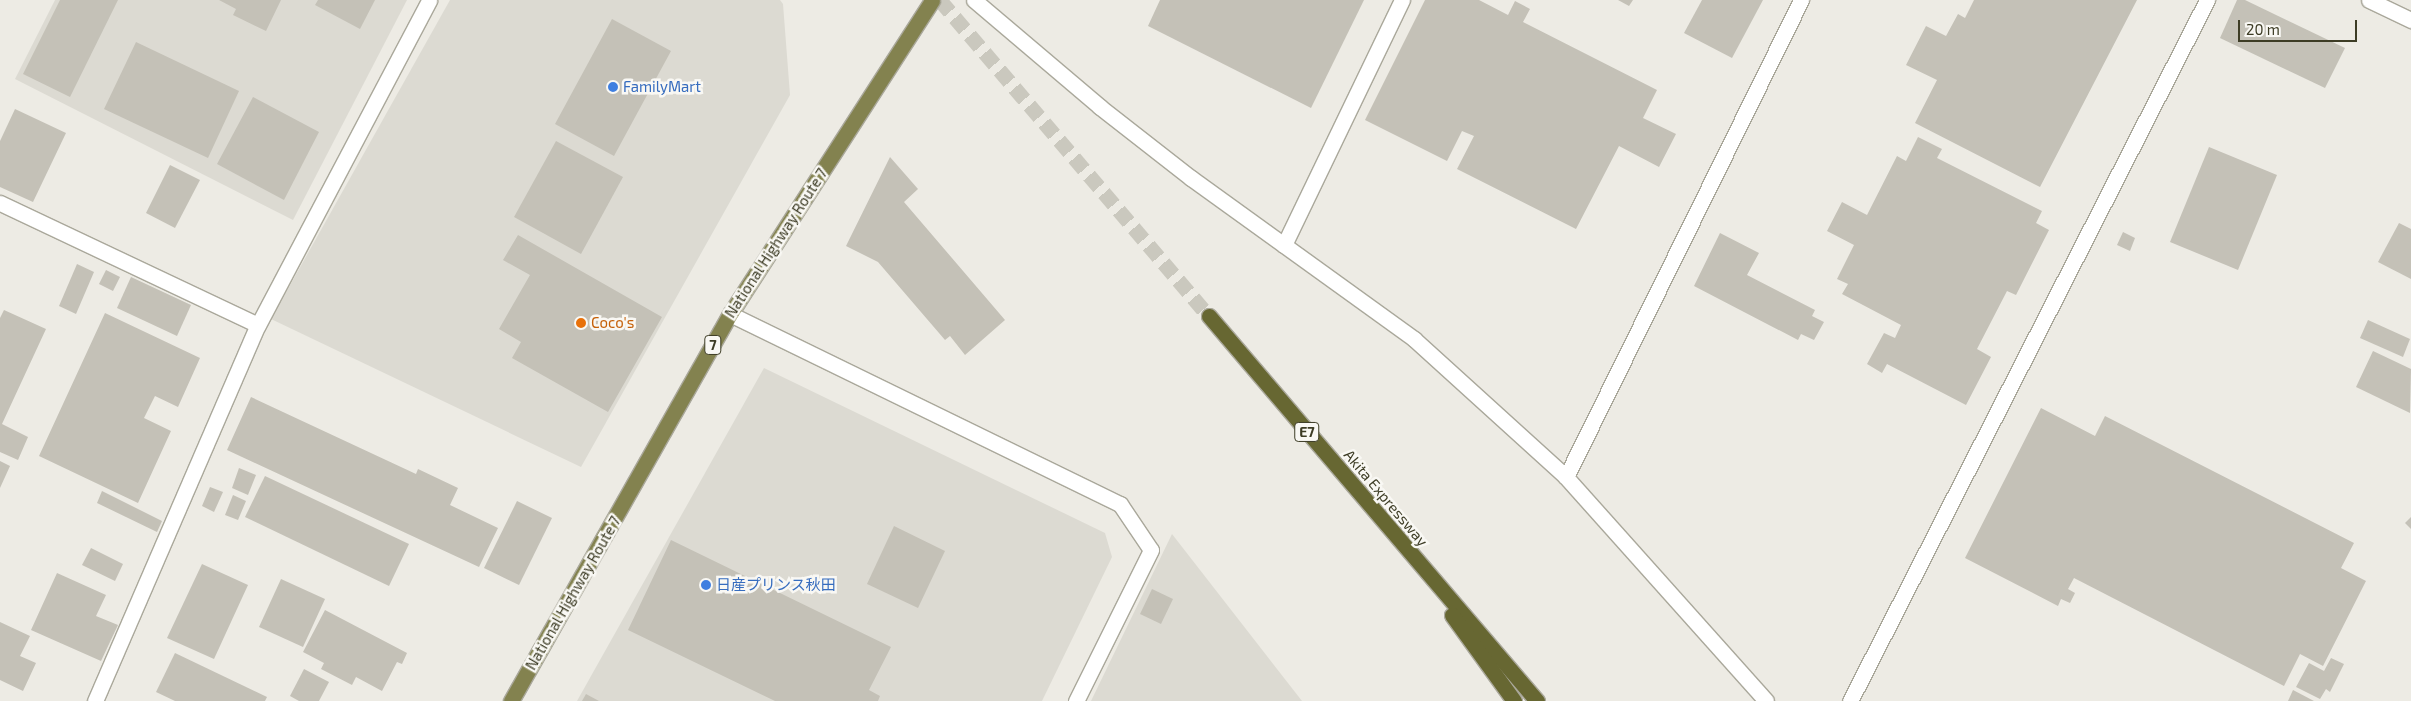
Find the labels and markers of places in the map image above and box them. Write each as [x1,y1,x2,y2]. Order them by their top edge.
place label: FamilyMart [623,78,701,96]
marker: FamilyMart [607,81,619,93]
place label: Coco's [591,314,634,332]
marker: Coco's [575,317,587,329]
place label: 日産プリンス秋田 [716,576,836,594]
marker: 日産プリンス秋田 [700,579,712,591]

